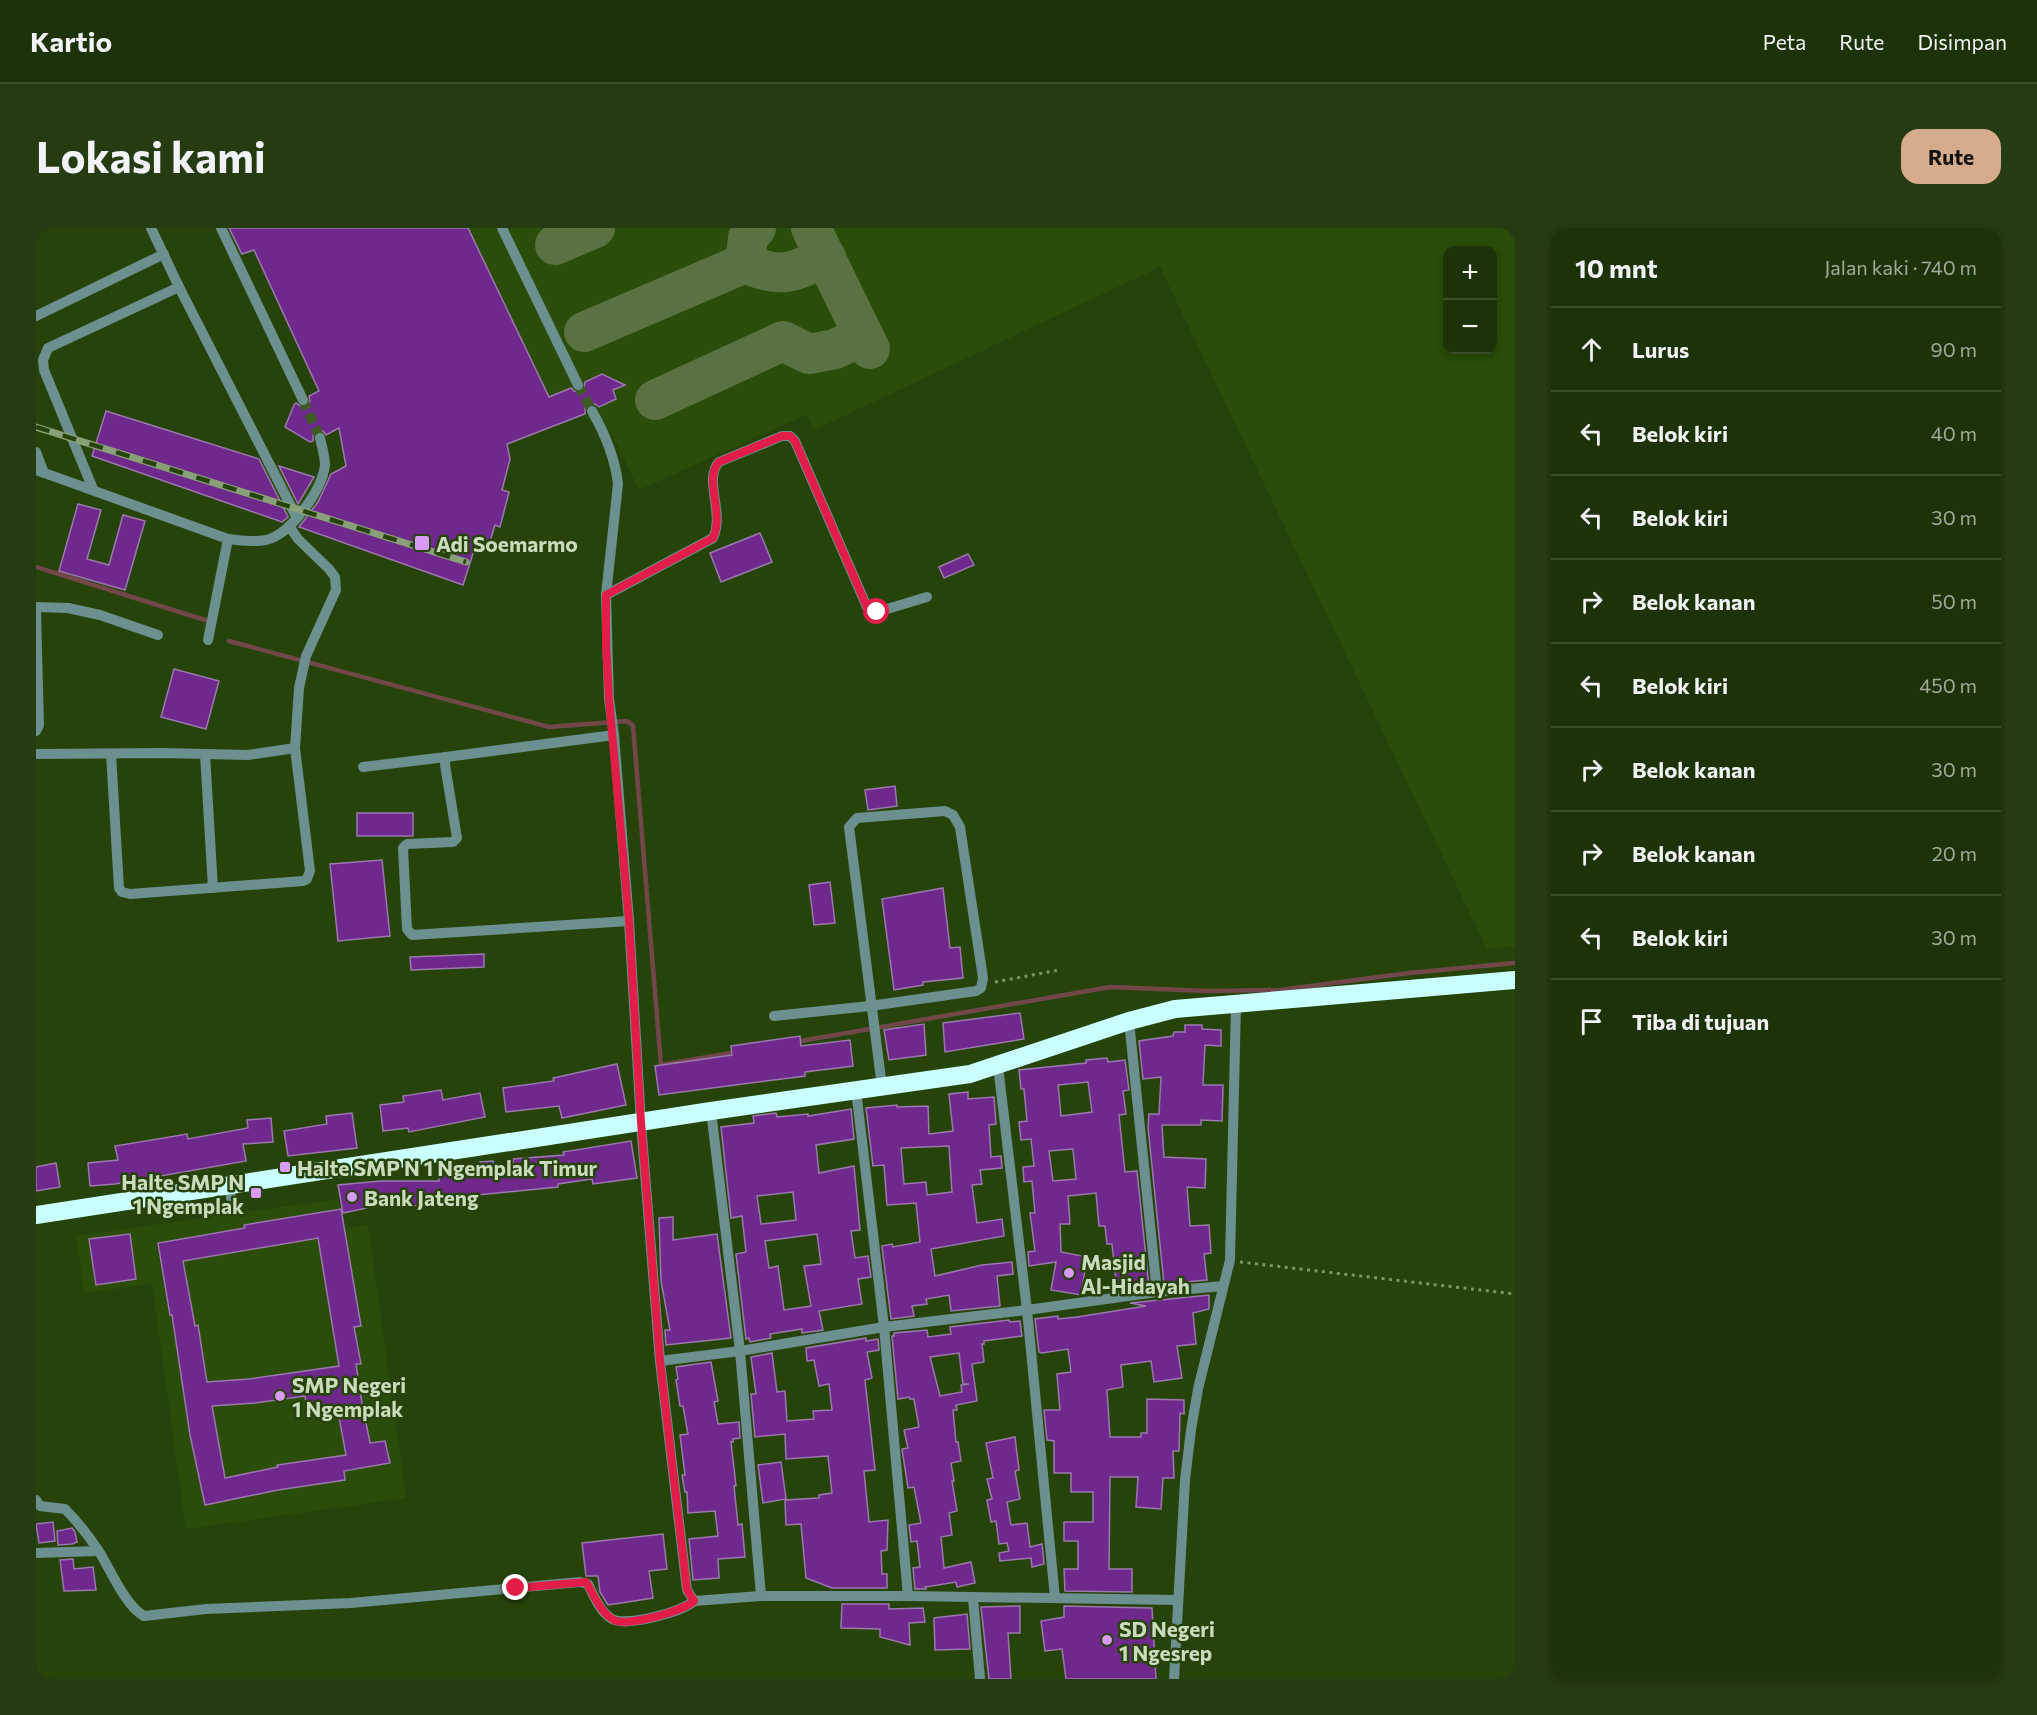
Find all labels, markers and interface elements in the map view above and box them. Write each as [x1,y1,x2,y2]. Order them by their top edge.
text: Kartio [30,24,112,58]
text: Peta [1763,29,1806,54]
text: Rute [1839,29,1884,54]
text: Disimpan [1917,29,2007,54]
button: Rute [1901,129,2001,184]
text: Lokasi kami [36,130,266,182]
map controls [1443,246,1497,354]
button: + [1443,246,1497,300]
text: 10 mnt [1575,252,1658,283]
text: Jalan kaki · 740 m [1825,255,1977,279]
button: − [1443,300,1497,354]
icon: ahead [1575,333,1608,366]
text: Lurus [1632,336,1689,363]
text: 90 m [1931,337,1977,361]
icon: left [1575,417,1608,450]
text: Belok kiri [1632,420,1728,447]
text: 40 m [1931,421,1977,445]
icon: left [1575,501,1608,534]
text: Belok kiri [1632,504,1728,531]
text: 30 m [1931,505,1977,529]
place label: Adi Soemarmo [436,531,578,556]
marker: Adi Soemarmo [413,534,431,552]
icon: right [1575,585,1608,618]
text: Belok kanan [1632,588,1755,615]
text: 50 m [1931,589,1977,613]
route start [863,598,889,624]
icon: left [1575,669,1608,702]
text: Belok kiri [1632,672,1728,699]
text: 450 m [1919,673,1977,697]
icon: right [1575,753,1608,786]
text: Belok kanan [1632,756,1755,783]
text: 30 m [1931,757,1977,781]
icon: right [1575,837,1608,870]
text: Belok kanan [1632,840,1755,867]
text: 20 m [1932,841,1977,865]
icon: left [1575,921,1608,954]
text: Belok kiri [1632,924,1728,951]
text: 30 m [1931,925,1977,949]
icon: arrive [1575,1005,1608,1038]
text: Tiba di tujuan [1632,1008,1769,1035]
place label: Halte SMP N 1 Ngemplak Timur [297,1155,598,1180]
marker: Halte SMP N 1 Ngemplak Timur [278,1160,292,1174]
place label: Halte SMP N 1 Ngemplak [121,1169,244,1218]
place label: Bank Jateng [364,1185,479,1210]
marker: Halte SMP N 1 Ngemplak [249,1186,263,1200]
marker: Bank Jateng [345,1190,359,1204]
place label: Masjid Al-Hidayah [1081,1249,1190,1298]
marker: Masjid Al-Hidayah [1062,1266,1076,1280]
place label: SMP Negeri 1 Ngemplak [292,1372,406,1421]
marker: SMP Negeri 1 Ngemplak [273,1389,287,1403]
route end [502,1574,528,1600]
place label: SD Negeri 1 Ngesrep [1119,1616,1215,1665]
marker: SD Negeri 1 Ngesrep [1100,1633,1114,1647]

